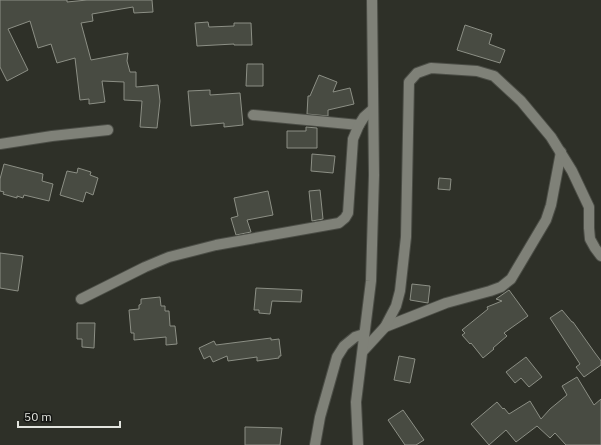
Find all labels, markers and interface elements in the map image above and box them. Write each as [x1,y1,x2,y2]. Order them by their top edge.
scale bar [18,403,120,429]
text: 50 m [24,409,52,424]

